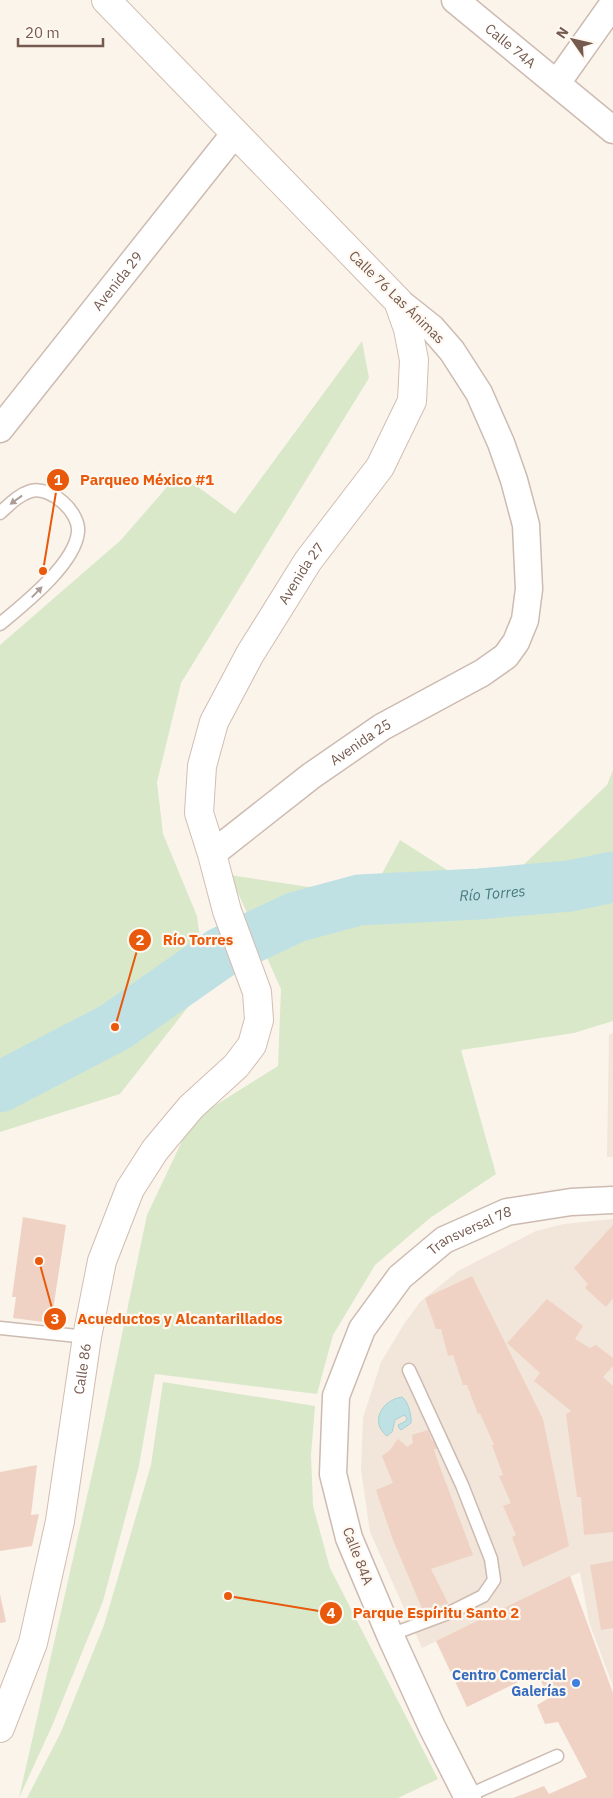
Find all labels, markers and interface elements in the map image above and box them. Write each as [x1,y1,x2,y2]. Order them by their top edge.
scale bar [18,15,102,47]
north arrow [548,15,598,65]
street label: Calle 74A [482,20,540,72]
text: 20 m [25,23,60,42]
text: N [552,23,573,42]
street label: Calle 76 Las Ánimas [345,246,450,347]
street label: Avenida 29 [89,248,146,314]
callout: Parqueo México #1 [45,465,224,495]
text: 1 [53,470,63,489]
text: Parqueo México #1 [80,470,214,489]
one-way arrow [9,495,23,505]
street label: Avenida 27 [274,539,328,608]
one-way arrow [31,586,43,598]
street label: Avenida 25 [326,715,394,769]
water label: Río Torres [459,880,526,904]
callout: Río Torres [127,925,243,955]
text: 2 [135,930,145,949]
text: Río Torres [163,930,234,949]
street label: Transversal 78 [424,1202,513,1259]
callout: Acueductos y Alcantarillados [43,1304,293,1334]
text: 3 [50,1309,60,1328]
text: Acueductos y Alcantarillados [77,1309,283,1328]
street label: Calle 86 [70,1342,95,1396]
street label: Calle 84A [339,1525,377,1587]
callout: Parque Espíritu Santo 2 [318,1598,529,1628]
text: 4 [326,1603,336,1622]
text: Parque Espíritu Santo 2 [353,1603,519,1622]
place label: Centro Comercial Galerías [452,1666,566,1700]
marker: Centro Comercial Galerías [570,1677,582,1689]

